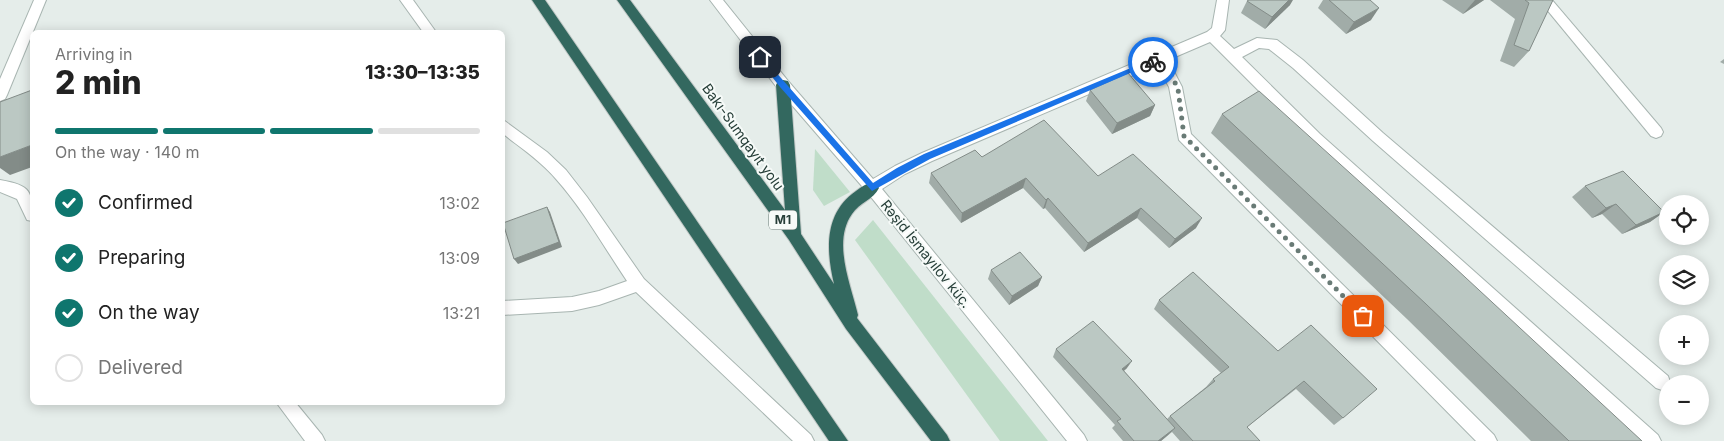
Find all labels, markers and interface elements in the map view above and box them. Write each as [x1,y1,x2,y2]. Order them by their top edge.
pin [739,36,781,78]
courier [1128,37,1178,87]
icon: home [746,43,774,71]
text: Arriving in [55,44,132,64]
icon: bike [1139,48,1167,76]
text: 13:30–13:35 [365,61,480,84]
text: 2 min [55,63,141,102]
street label: Bakı-Sumqayıt yolu [699,80,788,193]
text: On the way · 140 m [55,142,200,162]
icon: check [55,189,83,217]
text: Confirmed [98,191,193,214]
text: 13:02 [439,193,480,213]
map controls [1659,195,1709,425]
button: locate [1659,195,1709,245]
street label: Rəşid İsmayılov küç. [878,196,975,311]
road number: M1 [769,210,797,230]
icon: check [55,244,83,272]
text: Preparing [98,246,185,269]
text: 13:09 [439,248,480,268]
button: layers [1659,255,1709,305]
pin [1342,295,1384,337]
icon: check [55,299,83,327]
text: On the way [98,301,200,324]
icon: bag [1349,302,1377,330]
text: 13:21 [443,303,480,323]
button: + [1659,315,1709,365]
text: Delivered [98,356,183,379]
button: − [1659,375,1709,425]

